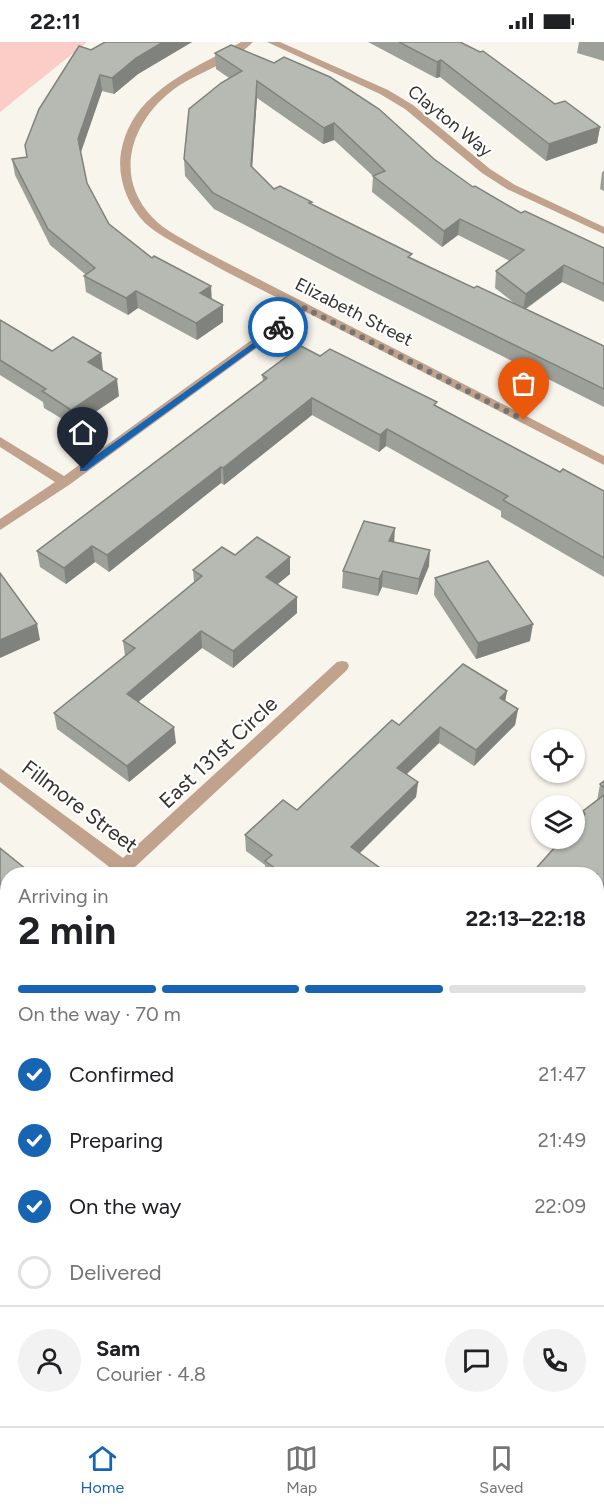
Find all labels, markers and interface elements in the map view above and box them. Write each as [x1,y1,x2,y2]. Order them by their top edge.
text: 22:11 [30,8,81,35]
street label: Clayton Way [403,80,497,162]
street label: Elizabeth Street [292,273,417,351]
courier [248,297,308,357]
icon: bike [262,311,295,344]
pin [498,358,549,420]
icon: bag [507,367,540,400]
pin [57,407,108,469]
icon: home [66,416,99,449]
street label: East 131st Circle [154,691,282,813]
map controls [531,729,585,849]
button: locate [531,729,585,783]
street label: Fillmore Street [17,754,143,858]
button: layers [531,795,585,849]
text: Arriving in [18,884,108,908]
text: 22:13–22:18 [465,905,586,932]
text: 2 min [18,907,116,954]
text: On the way · 70 m [18,1002,181,1026]
icon: check [18,1058,51,1091]
text: Confirmed [69,1061,174,1088]
text: 21:47 [538,1062,586,1086]
icon: check [18,1124,51,1157]
text: Preparing [69,1127,163,1154]
text: 21:49 [538,1128,586,1152]
icon: check [18,1190,51,1223]
text: On the way [69,1193,181,1220]
text: 22:09 [534,1194,586,1218]
text: Delivered [69,1259,162,1286]
button: person [18,1329,81,1392]
button: chat [445,1329,508,1392]
button: phone [523,1329,586,1392]
text: Sam [96,1335,140,1362]
text: Courier · 4.8 [96,1362,206,1386]
tab: Home [81,1442,124,1497]
tab: Map [285,1442,318,1497]
tab: Saved [479,1442,523,1497]

